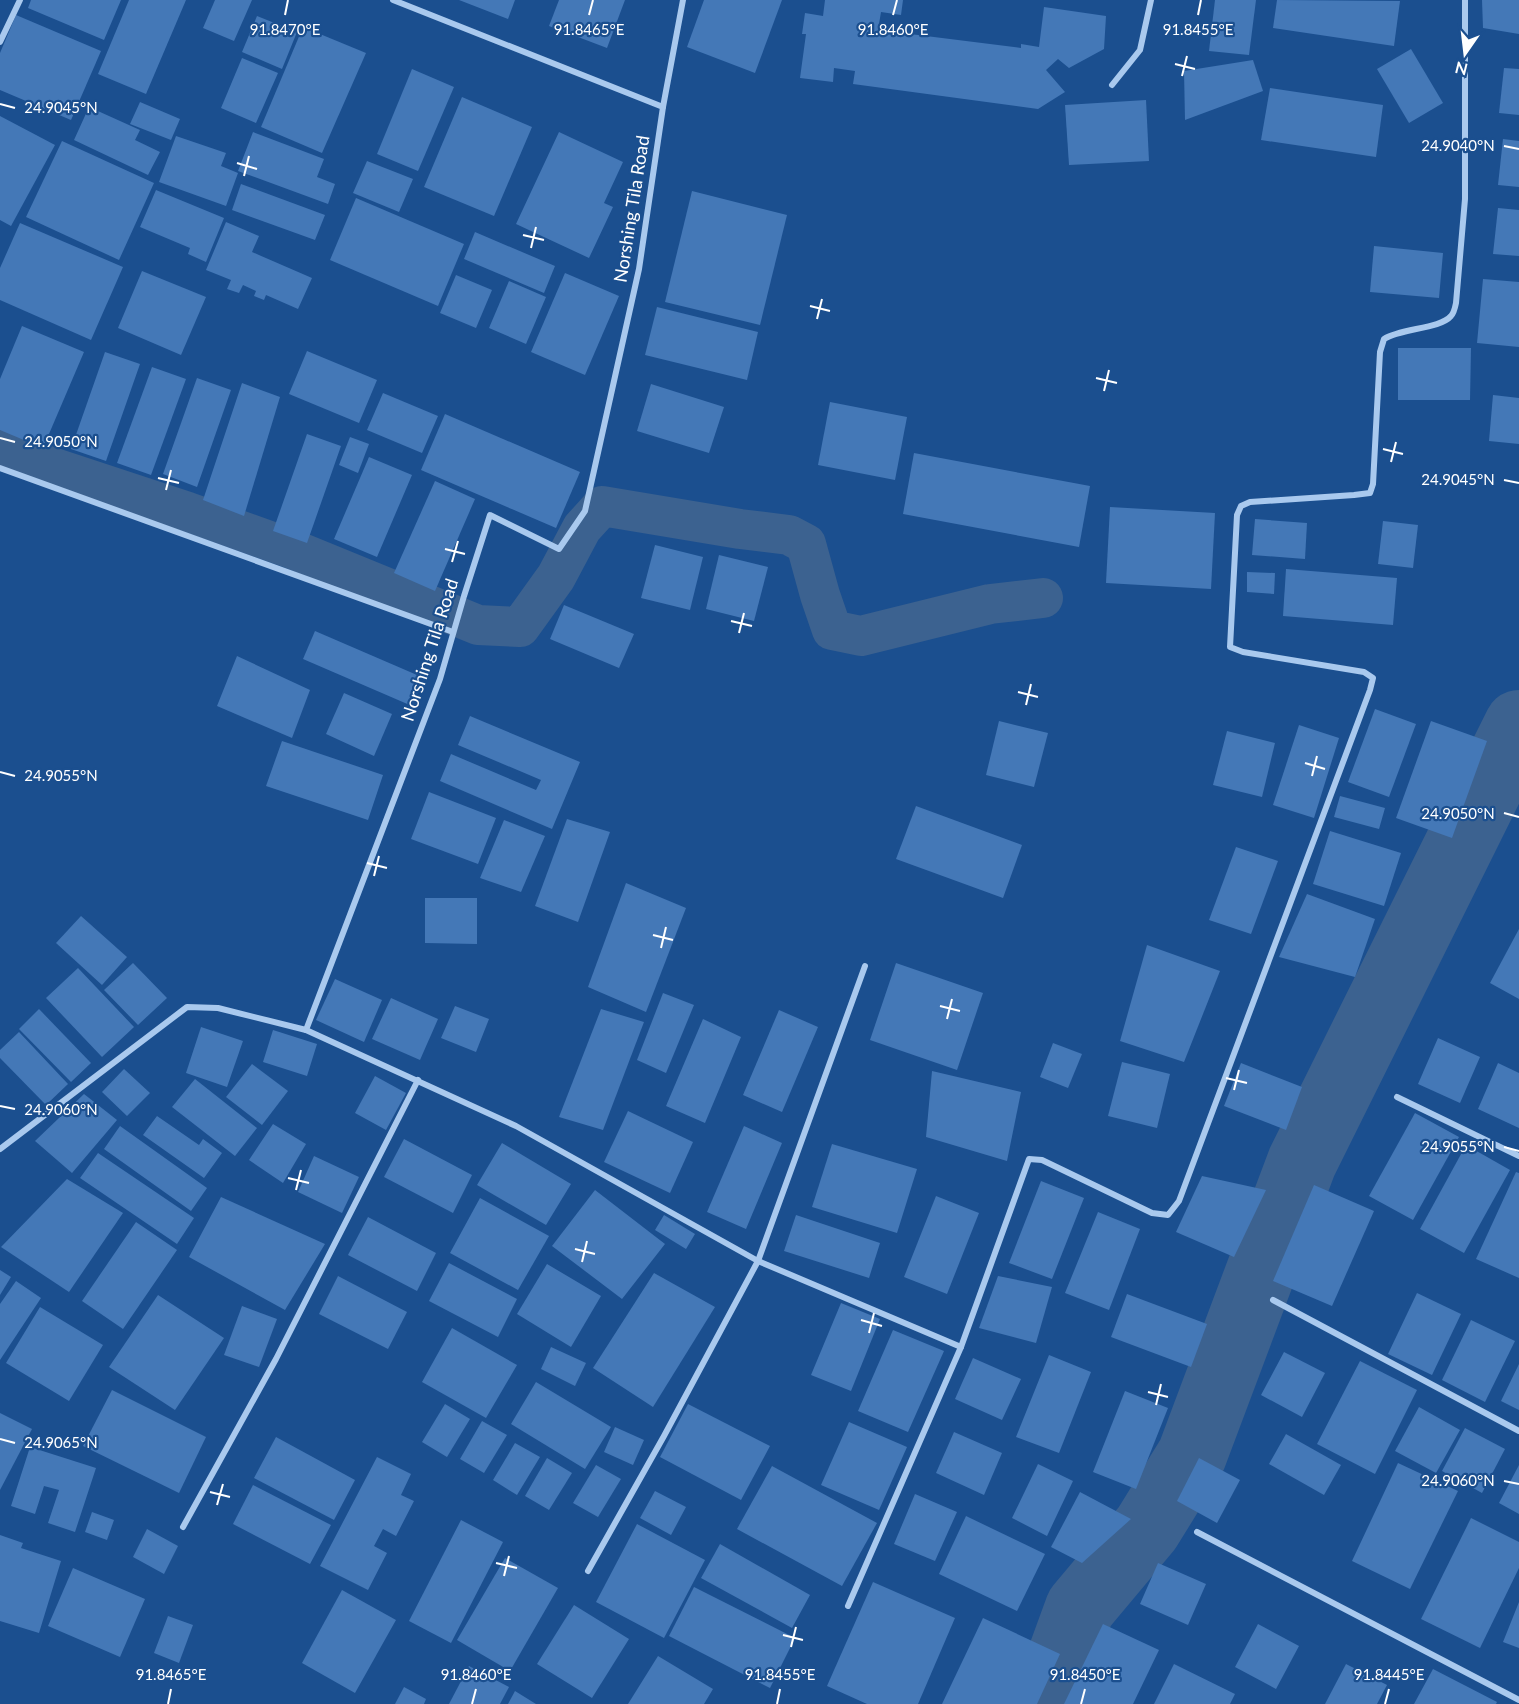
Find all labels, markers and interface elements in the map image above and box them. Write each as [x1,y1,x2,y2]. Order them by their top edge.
text: 91.8470°E [250,20,320,38]
text: 91.8465°E [554,20,624,38]
text: 91.8460°E [858,20,928,38]
text: 91.8455°E [1163,20,1233,38]
north arrow [1435,24,1495,84]
text: N [1453,58,1470,80]
text: 24.9045°N [24,98,98,116]
street label: Norshing Tila Road [609,134,653,284]
text: 24.9040°N [1421,136,1495,154]
text: 24.9050°N [24,432,98,450]
text: 24.9045°N [1421,470,1495,488]
street label: Norshing Tila Road [396,576,462,724]
text: 24.9055°N [24,766,98,784]
text: 24.9050°N [1421,804,1495,822]
text: 24.9060°N [24,1100,98,1118]
text: 24.9055°N [1421,1137,1495,1155]
text: 24.9065°N [24,1433,98,1451]
text: 24.9060°N [1421,1471,1495,1489]
text: 91.8465°E [136,1665,206,1683]
text: 91.8460°E [441,1665,511,1683]
text: 91.8455°E [745,1665,815,1683]
text: 91.8450°E [1050,1665,1120,1683]
text: 91.8445°E [1354,1665,1424,1683]

